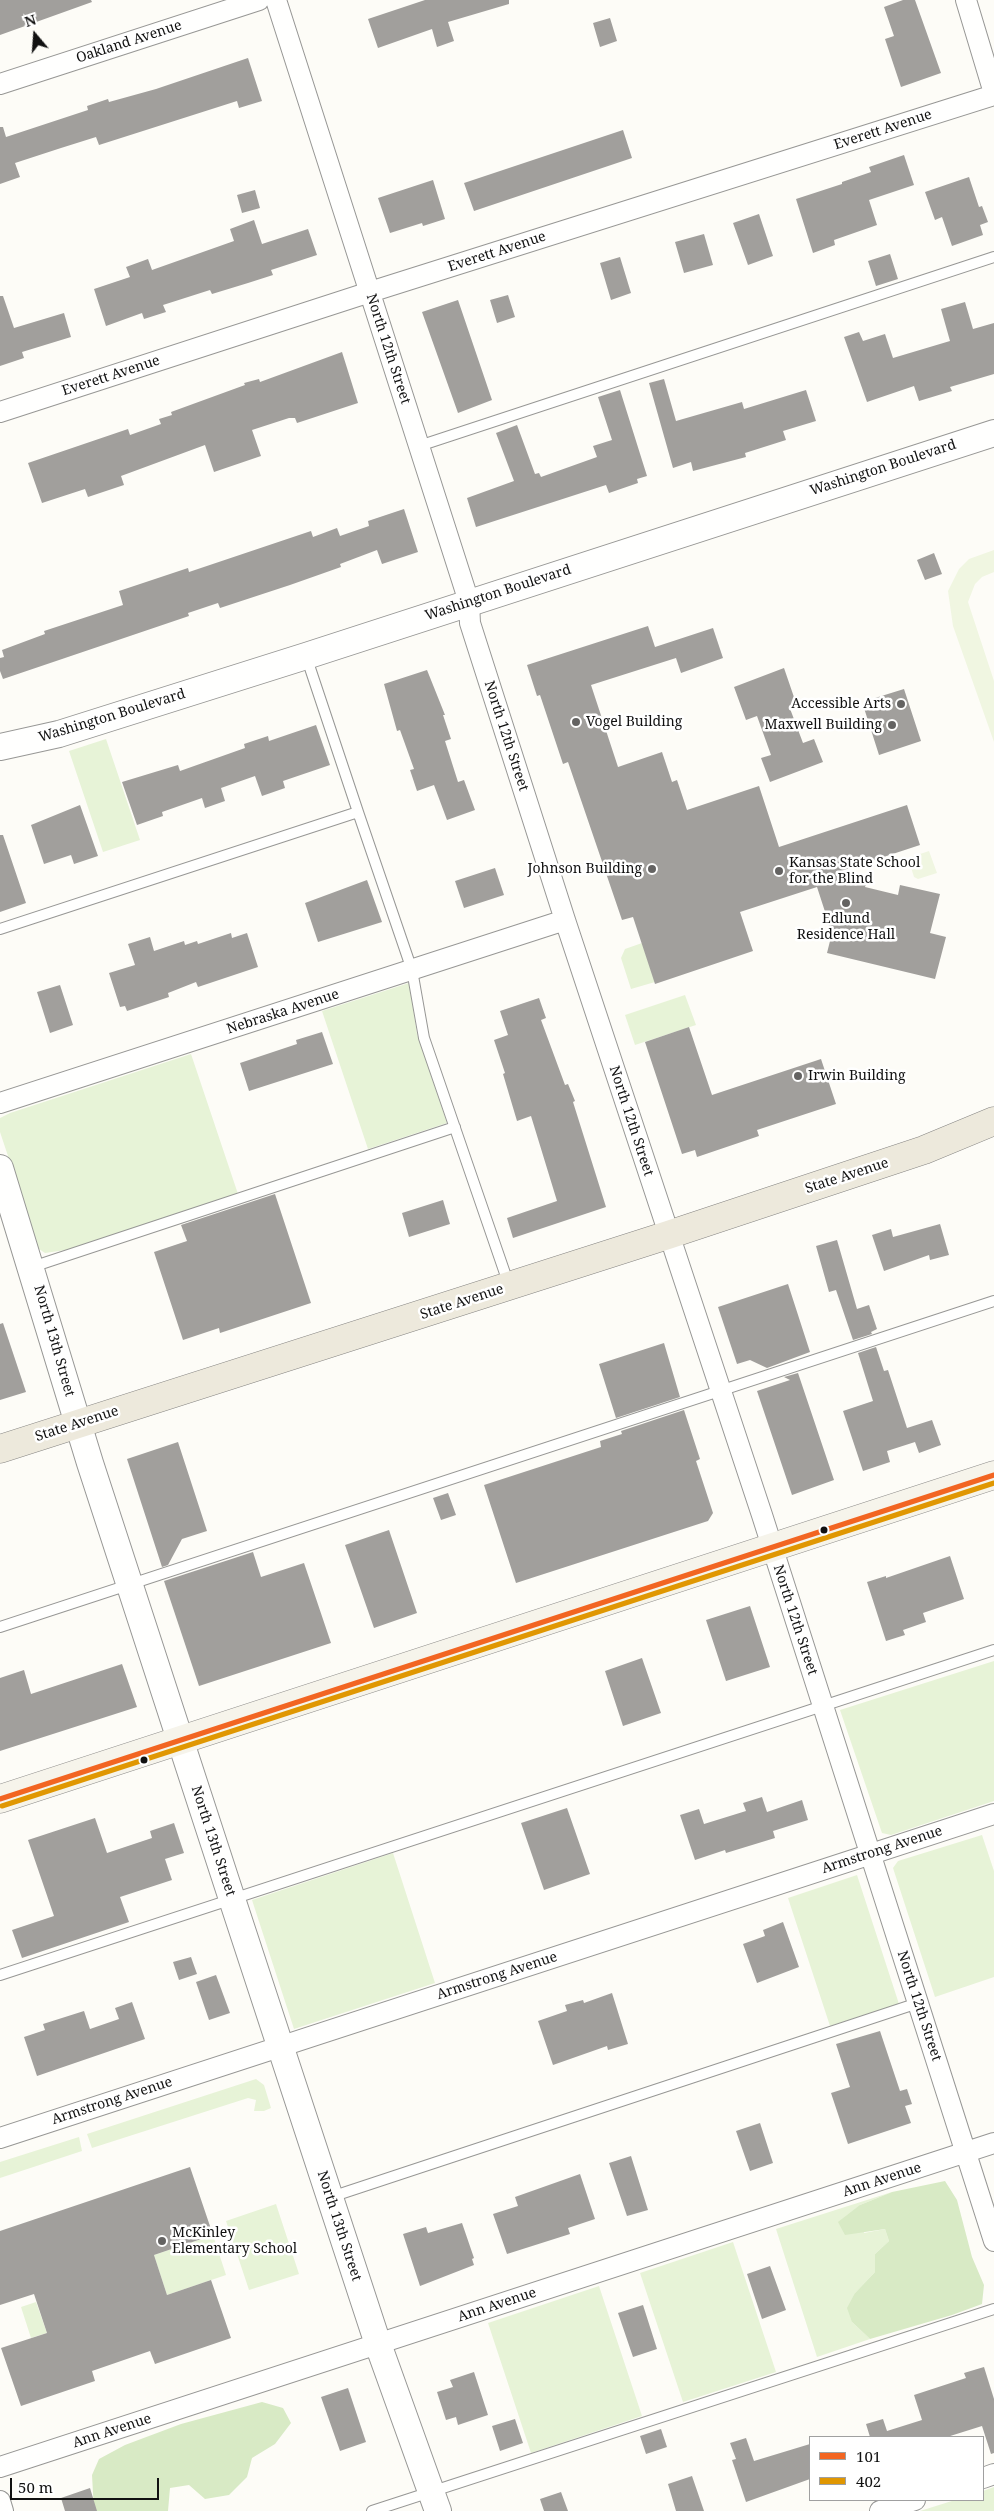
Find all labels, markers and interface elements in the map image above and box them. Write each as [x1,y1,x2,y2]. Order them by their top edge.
north arrow [10,10,60,60]
text: N [22,10,38,31]
street label: Oakland Avenue [74,17,184,67]
street label: Everett Avenue [832,106,934,154]
street label: Everett Avenue [446,228,548,276]
street label: North 12th Street [362,292,414,406]
street label: Everett Avenue [60,352,162,400]
street label: Washington Boulevard [808,436,958,500]
street label: Washington Boulevard [423,561,573,625]
street label: North 12th Street [480,679,532,793]
street label: Washington Boulevard [37,686,187,746]
place label: Accessible Arts [791,696,891,712]
marker: Accessible Arts [895,698,907,710]
place label: Vogel Building [586,714,682,730]
marker: Vogel Building [570,716,582,728]
place label: Maxwell Building [765,717,882,733]
marker: Maxwell Building [886,719,898,731]
place label: Kansas State School for the Blind [789,855,920,888]
place label: Johnson Building [527,861,642,877]
marker: Johnson Building [646,863,658,875]
marker: Kansas State School for the Blind [773,865,785,877]
marker: Edlund Residence Hall [840,897,852,909]
place label: Edlund Residence Hall [797,911,895,944]
street label: Nebraska Avenue [225,986,341,1038]
street label: North 12th Street [605,1064,657,1178]
place label: Irwin Building [808,1068,905,1084]
marker: Irwin Building [792,1070,804,1082]
street label: State Avenue [803,1155,891,1197]
street label: State Avenue [418,1281,506,1323]
street label: North 13th Street [30,1283,78,1399]
street label: State Avenue [33,1403,121,1445]
unlabelled marker [819,1525,829,1535]
street label: North 12th Street [769,1563,821,1677]
unlabelled marker [139,1755,149,1765]
street label: North 13th Street [187,1784,239,1898]
street label: Armstrong Avenue [820,1823,944,1877]
street label: Armstrong Avenue [435,1949,559,2003]
street label: North 12th Street [893,1949,945,2063]
street label: Armstrong Avenue [50,2074,174,2128]
street label: Ann Avenue [841,2159,923,2201]
street label: North 13th Street [313,2169,365,2283]
place label: McKinley Elementary School [172,2225,297,2258]
marker: McKinley Elementary School [156,2235,168,2247]
street label: Ann Avenue [456,2284,538,2326]
street label: Ann Avenue [71,2410,153,2452]
legend [809,2436,984,2501]
text: 101 [856,2446,881,2466]
scale bar [12,2468,161,2500]
text: 402 [856,2471,881,2491]
text: 50 m [18,2477,53,2497]

